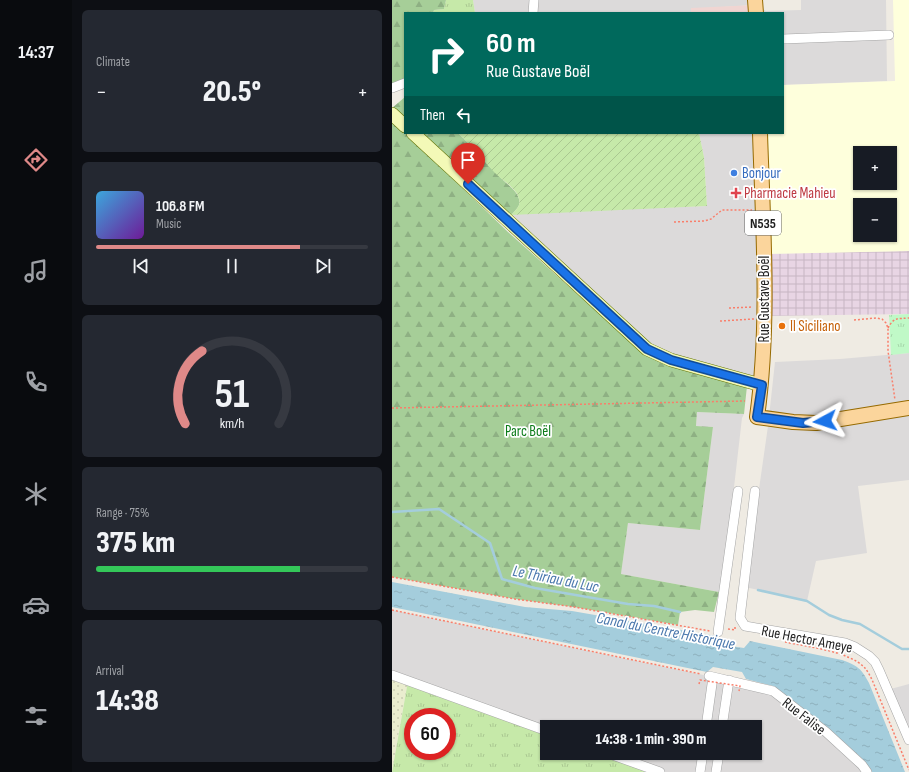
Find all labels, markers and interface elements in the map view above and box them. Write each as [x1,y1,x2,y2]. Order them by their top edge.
text: 60 m [486,27,535,60]
icon: right [420,28,472,80]
text: 14:37 [18,42,54,63]
text: Climate [96,54,130,70]
text: Rue Gustave Boël [486,61,590,82]
text: 20.5° [203,74,261,110]
text: − [96,79,107,106]
text: + [357,79,368,106]
icon: left [453,104,475,126]
text: Then [420,106,445,125]
pin [451,143,485,184]
icon: directions [22,146,50,174]
map controls [853,146,897,242]
button: + [853,146,897,190]
icon: arrive [457,149,479,171]
place label: Bonjour [742,164,782,183]
marker: Bonjour [729,168,739,178]
place label: Pharmacie Mahieu [744,184,836,203]
marker: Pharmacie Mahieu [731,188,741,198]
text: 106.8 FM [156,197,204,216]
button: − [853,198,897,242]
road number: N535 [745,211,781,235]
text: Music [156,216,181,232]
icon: previous [130,255,152,277]
icon: pause [221,255,243,277]
icon: next [312,255,334,277]
street label: Rue Gustave Boël [755,256,774,342]
icon: music [22,257,50,285]
place label: Il Siciliano [790,317,841,336]
marker: Il Siciliano [777,321,787,331]
icon: phone [22,368,50,396]
text: 51 [215,370,249,419]
position arrow [804,400,846,442]
text: km/h [220,415,244,432]
park label: Parc Boël [505,422,551,441]
icon: climate [22,480,50,508]
text: Range · 75% [96,505,149,521]
text: 375 km [96,525,175,561]
water label: Le Thiriau du Luc [511,562,601,597]
icon: car [22,591,50,619]
water label: Canal du Centre Historique [595,609,737,654]
street label: Rue Hector Ameye [760,621,854,658]
text: Arrival [96,663,124,679]
text: 14:38 [96,683,159,719]
street label: Rue Falise [778,693,829,739]
icon: filters [22,702,50,730]
speed limit sign: 60 [404,708,456,760]
text: 14:38 · 1 min · 390 m [596,730,706,749]

